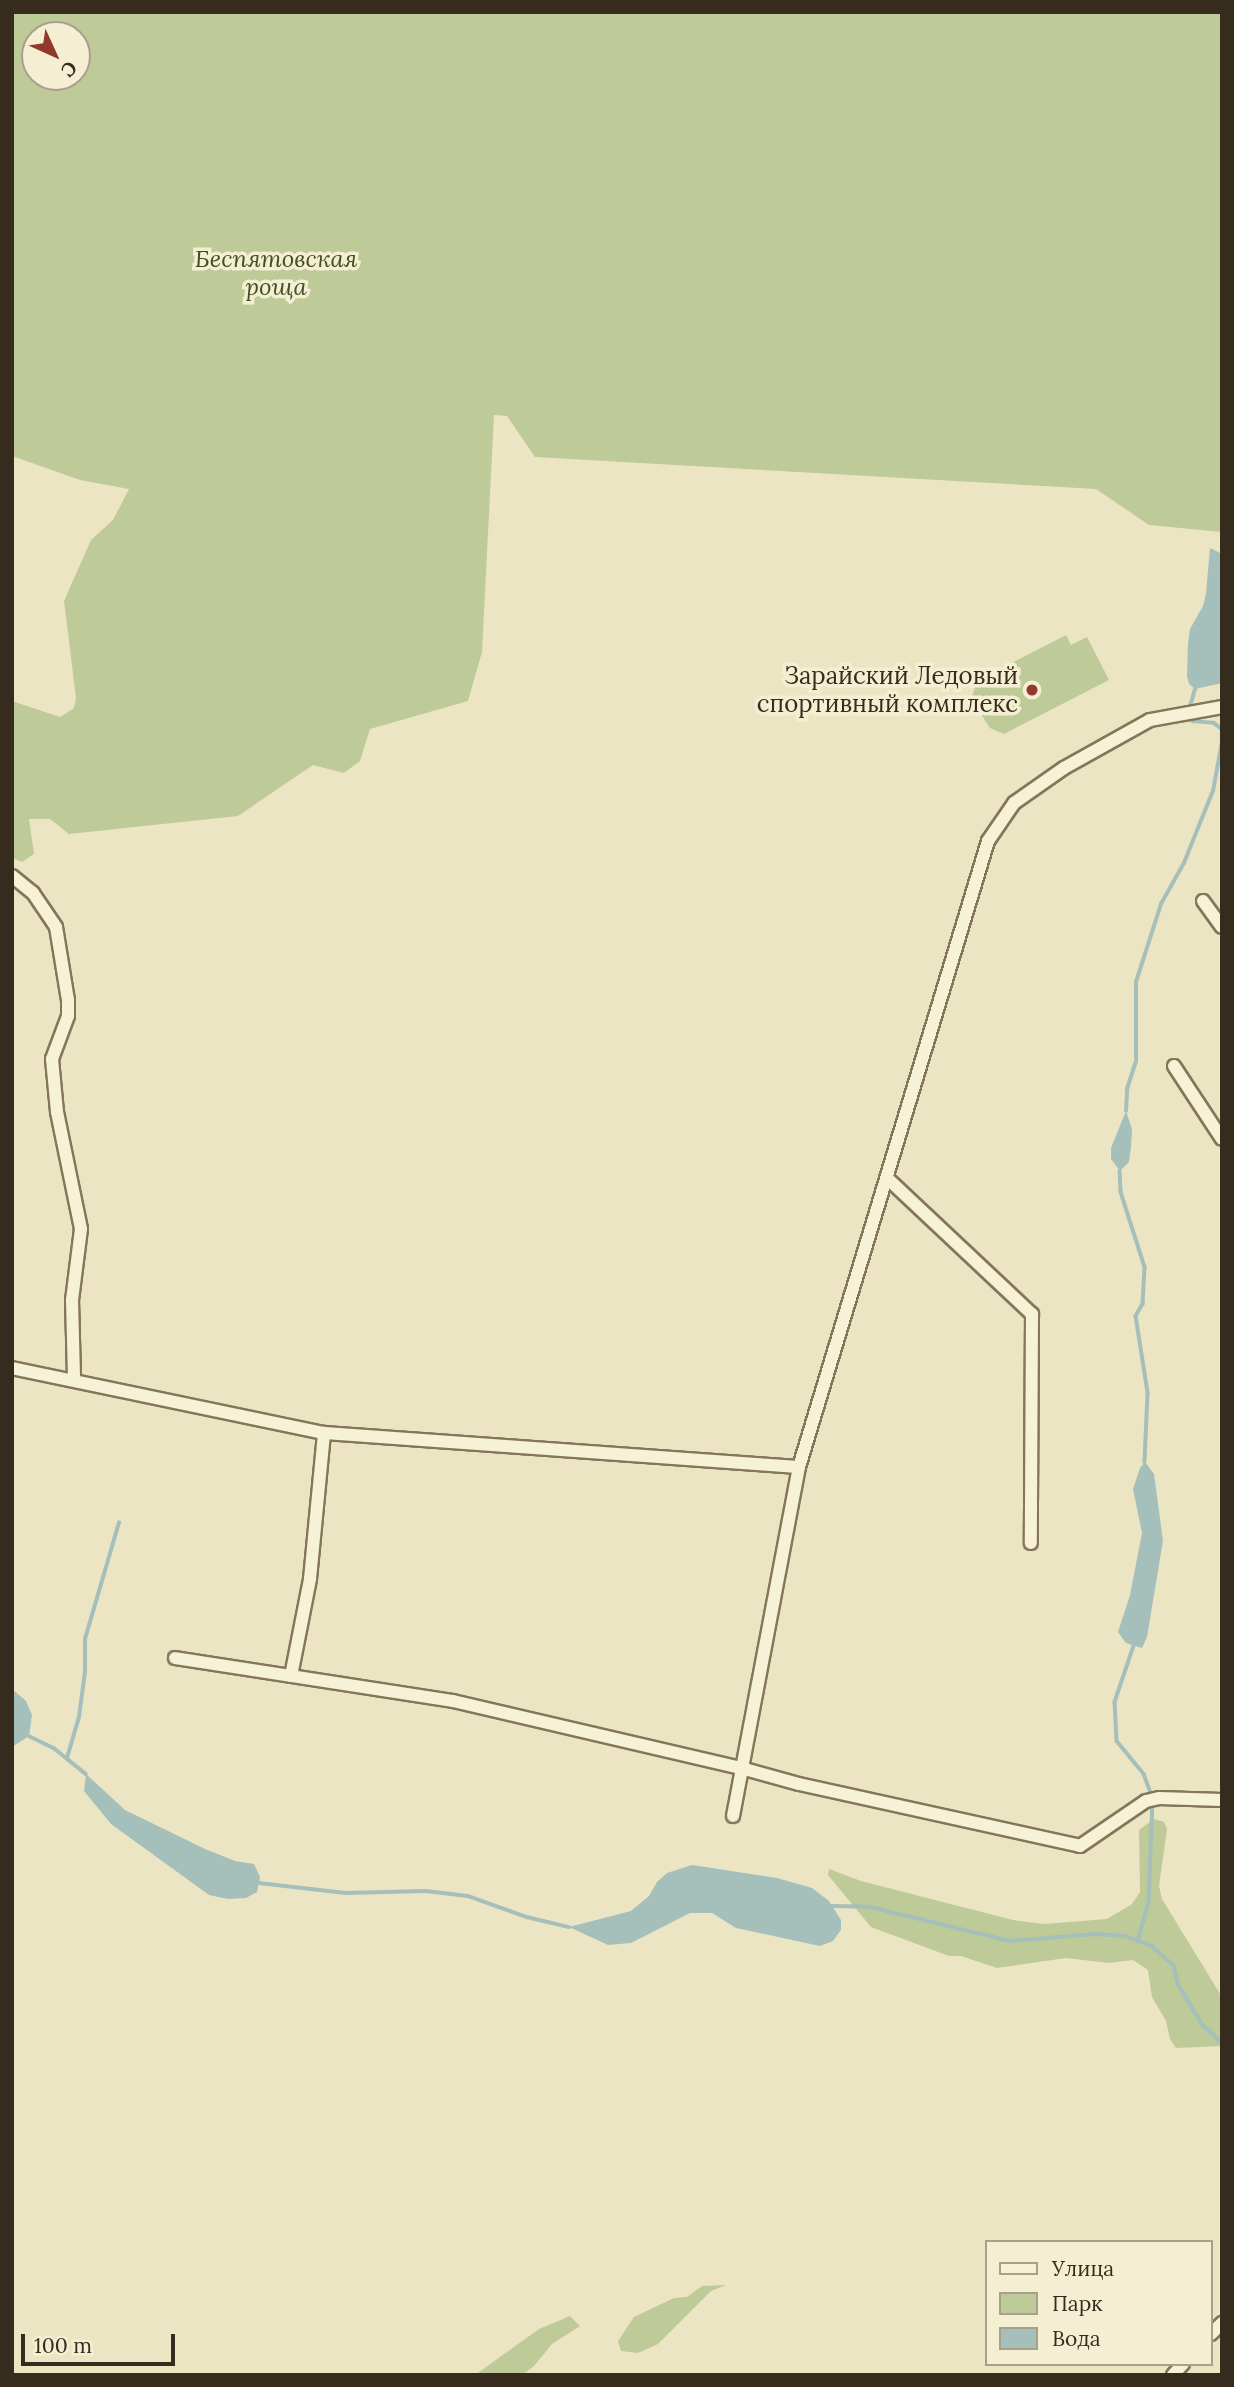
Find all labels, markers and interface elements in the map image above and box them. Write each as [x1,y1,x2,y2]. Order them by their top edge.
north arrow [21,21,91,91]
text: С [56,56,83,83]
park label: Беспятовская роща [195,245,357,301]
place label: Зарайский Ледовый спортивный комплекс [757,662,1018,718]
marker: Зарайский Ледовый спортивный комплекс [1024,682,1040,698]
legend [986,2240,1213,2366]
text: Улица [1052,2255,1114,2282]
text: Парк [1052,2290,1102,2317]
scale bar [24,2320,178,2364]
text: Вода [1052,2325,1101,2352]
text: 100 m [34,2332,92,2359]

